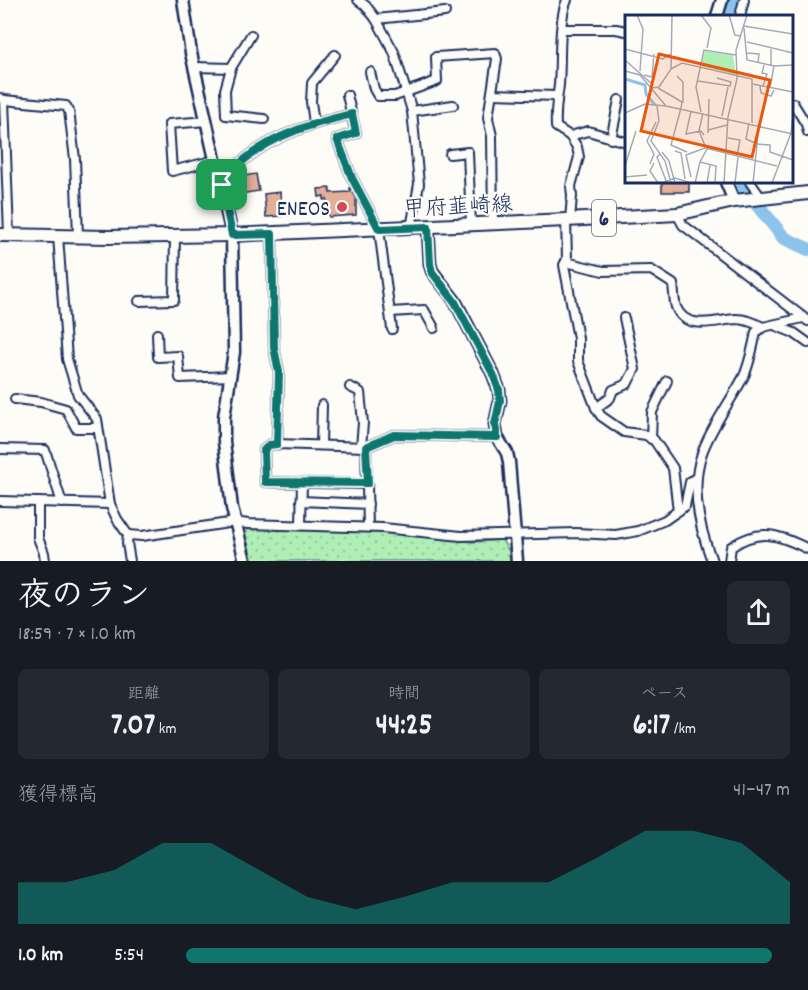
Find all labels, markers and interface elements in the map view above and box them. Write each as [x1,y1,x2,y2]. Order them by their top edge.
inset map [625,15,793,183]
pin [196,159,247,210]
icon: arrive [205,168,238,201]
street label: 甲府韮崎線 [402,190,514,227]
place label: ENEOS [277,195,330,226]
marker: ENEOS [335,200,349,214]
road number: 6 [592,200,616,236]
text: 夜のラン [18,575,150,622]
button: share [727,581,790,644]
text: 18:59 · 7 × 1.0 km [18,621,136,649]
text: 距離 [128,683,160,706]
text: 時間 [388,683,420,706]
text: ペース [641,683,688,706]
text: 7.07 [111,706,155,749]
text: 44:25 [376,706,432,749]
text: 6:17 [633,706,670,749]
text: km [155,718,176,741]
text: /km [670,718,696,741]
text: 41–47 m [733,777,790,805]
text: 獲得標高 [18,782,98,810]
text: 1.0 km [18,942,63,970]
text: 5:54 [114,942,144,970]

